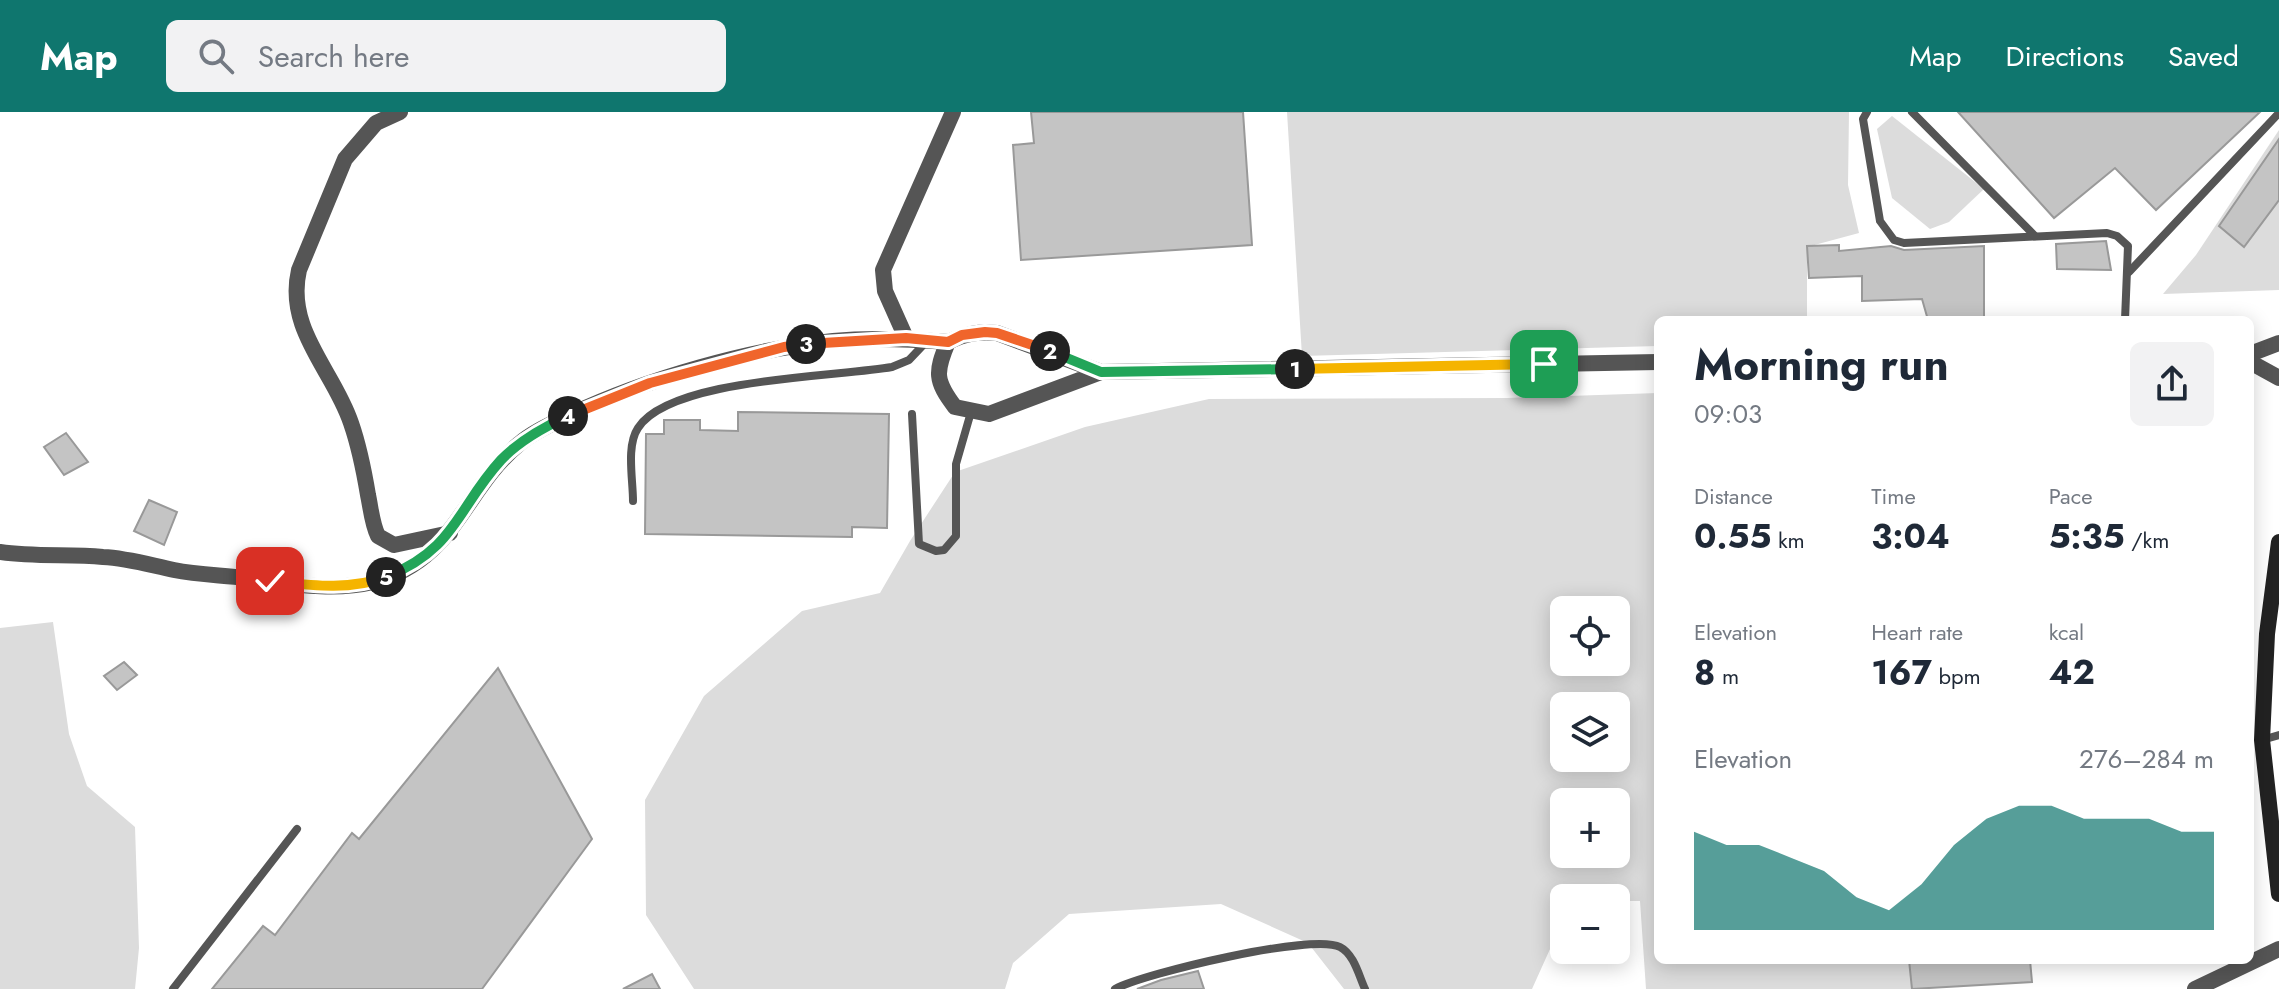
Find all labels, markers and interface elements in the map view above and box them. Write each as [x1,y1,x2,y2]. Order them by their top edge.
search box [166,20,726,92]
text: Map [40,29,118,84]
icon: search [194,34,238,78]
text: Search here [258,35,410,78]
text: Map [1909,36,1961,77]
text: Directions [2005,36,2124,77]
text: Saved [2168,36,2239,77]
pin: 3 [786,324,826,364]
text: 3 [799,328,813,360]
pin [1510,330,1578,398]
pin: 2 [1030,331,1070,371]
text: Morning run [1694,333,1949,397]
text: 2 [1043,335,1057,367]
icon: arrive [1522,342,1566,386]
button: share [2130,342,2214,426]
pin: 1 [1275,349,1315,389]
text: 1 [1289,353,1301,385]
text: 09:03 [1694,395,1762,433]
pin: 4 [548,396,588,436]
text: 4 [560,400,576,432]
text: Distance [1694,480,1773,512]
text: Time [1871,480,1916,512]
text: Pace [2049,480,2092,512]
text: 0.55 [1694,512,1771,561]
text: 3:04 [1871,512,1950,561]
text: 5:35 [2049,512,2125,561]
text: km [1771,524,1805,556]
text: /km [2125,524,2169,556]
pin [236,547,304,615]
pin: 5 [366,557,406,597]
icon: check [248,559,292,603]
text: 5 [379,561,393,593]
map controls [1550,596,1630,964]
button: locate [1550,596,1630,676]
text: Elevation [1694,616,1777,648]
text: Heart rate [1871,616,1963,648]
text: kcal [2049,616,2084,648]
text: 8 [1694,648,1715,697]
text: 167 [1871,648,1932,697]
text: 42 [2049,648,2095,697]
text: m [1715,660,1739,692]
text: bpm [1932,660,1981,692]
button: layers [1550,692,1630,772]
text: Elevation [1694,740,1792,778]
text: 276–284 m [2079,740,2214,778]
button: + [1550,788,1630,868]
button: − [1550,884,1630,964]

